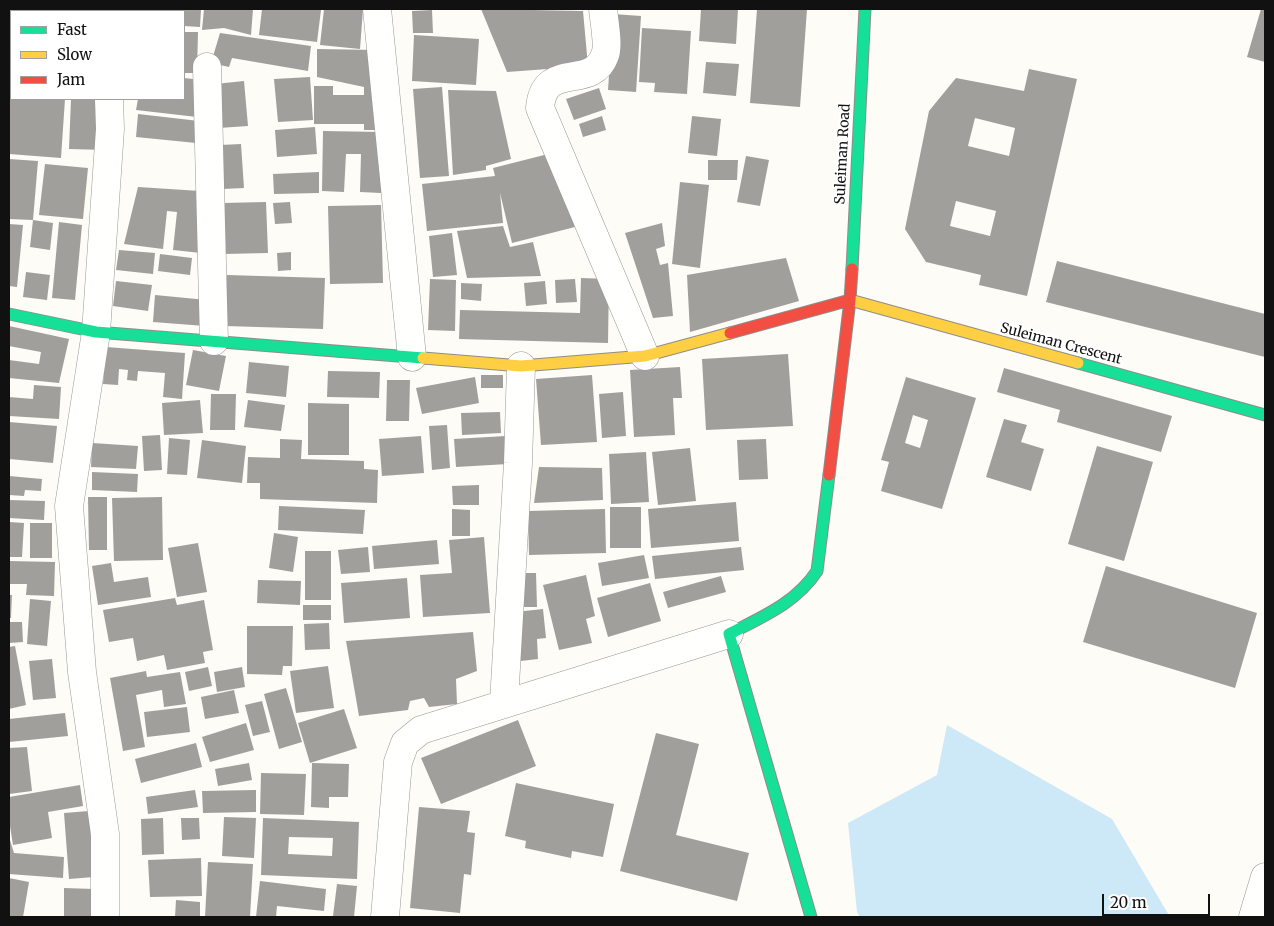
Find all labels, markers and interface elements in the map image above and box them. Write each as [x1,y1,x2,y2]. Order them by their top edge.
legend [10,10,185,100]
text: Fast [57,20,87,39]
text: Slow [57,45,92,64]
text: Jam [57,70,85,89]
street label: Suleiman Road [832,103,854,205]
street label: Suleiman Crescent [998,320,1124,368]
scale bar [1104,884,1212,916]
text: 20 m [1110,893,1147,912]

